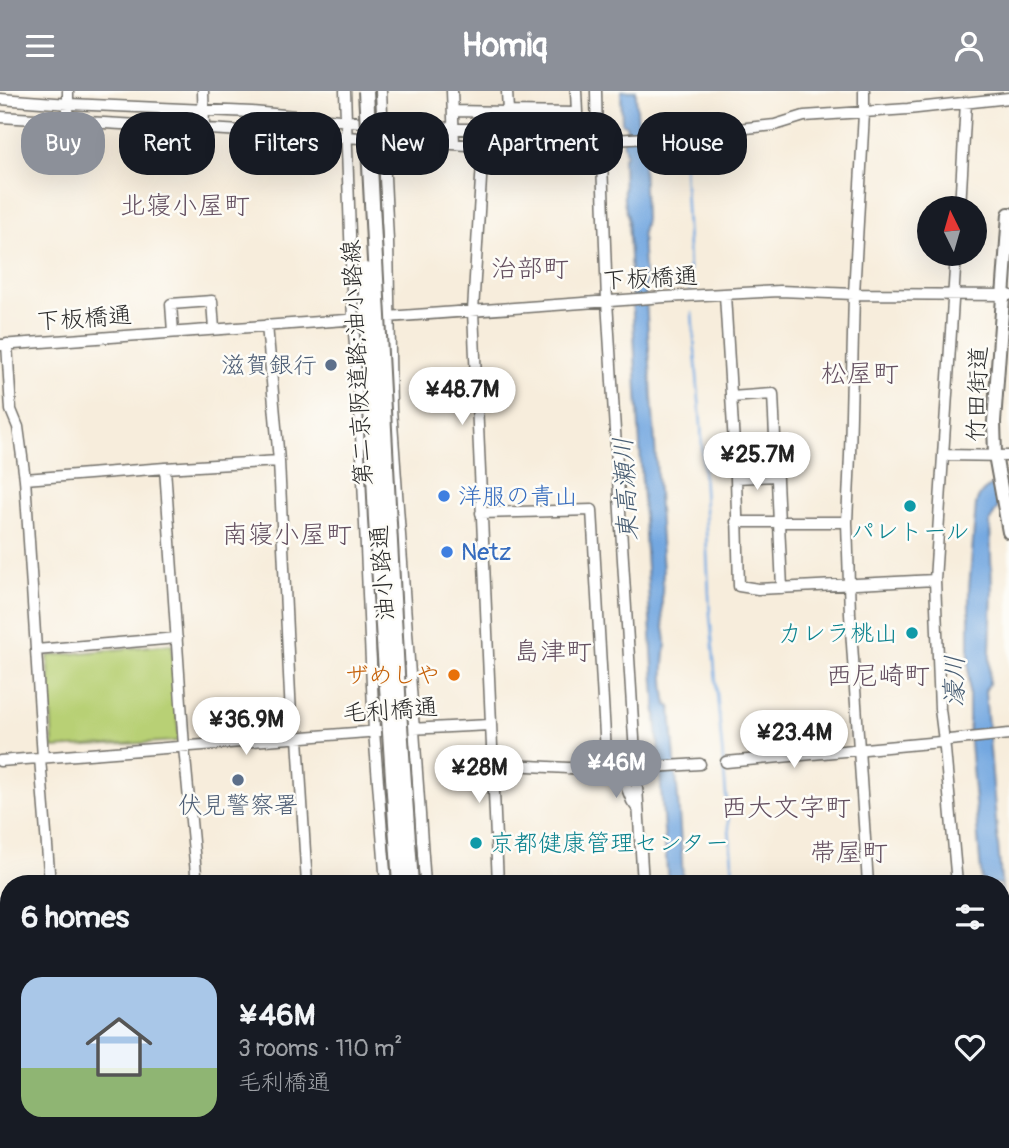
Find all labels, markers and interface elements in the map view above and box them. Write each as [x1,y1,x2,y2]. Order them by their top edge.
text: Homiq [462,26,547,66]
icon: menu [21,27,59,65]
icon: person [950,27,988,65]
chip: Buy [21,112,105,175]
chip: Rent [119,112,215,175]
chip: Filters [229,112,342,175]
chip: New [356,112,449,175]
chip: Apartment [463,112,623,175]
chip: House [637,112,747,175]
district label: 北寝小屋町 [120,190,250,222]
north arrow [917,196,987,266]
map controls [917,196,987,266]
street label: 第二京阪道路;油小路線 [337,239,378,487]
district label: 治部町 [491,253,569,285]
street label: 下板橋通 [601,262,699,295]
street label: 下板橋通 [35,301,133,336]
street label: 竹田街道 [961,346,994,442]
place label: 滋賀銀行 [221,351,317,380]
marker: 滋賀銀行 [323,357,339,373]
district label: 松屋町 [821,358,899,390]
pin: ¥48.7M [405,367,519,427]
text: ¥48.7M [425,375,499,404]
pin: ¥25.7M [700,433,814,492]
water label: 東高瀬川 [607,436,645,542]
text: ¥25.7M [719,440,795,469]
place label: 洋服の青山 [458,482,578,511]
marker: 洋服の青山 [436,488,452,504]
marker: パレトール [902,498,918,514]
place label: パレトール [851,517,969,546]
district label: 南寝小屋町 [222,519,352,551]
street label: 油小路通 [365,524,400,622]
place label: Netz [461,538,511,567]
marker: Netz [439,544,455,560]
place label: カレラ桃山 [778,619,898,648]
marker: カレラ桃山 [904,625,920,641]
district label: 島津町 [514,636,592,668]
water label: 濠川 [939,655,971,707]
district label: 西尼崎町 [826,660,930,692]
place label: ザめしや [344,661,440,690]
marker: ザめしや [446,667,462,683]
street label: 毛利橋通 [341,693,439,728]
pin: ¥36.9M [189,697,303,757]
text: ¥36.9M [208,705,284,734]
pin: ¥23.4M [737,711,851,770]
text: ¥23.4M [756,718,832,747]
pin: ¥46M [575,741,657,800]
pin: ¥28M [438,745,520,805]
text: ¥46M [586,748,646,777]
text: ¥28M [451,753,507,782]
marker: 伏見警察署 [230,772,246,788]
place label: 伏見警察署 [178,791,298,820]
district label: 西大文字町 [721,792,851,824]
place label: 京都健康管理センター [490,829,729,858]
marker: 京都健康管理センター [468,835,484,851]
district label: 帯屋町 [810,837,888,869]
icon: filters [951,898,989,936]
text: 6 homes [21,899,129,936]
text: ¥46M [238,997,315,1034]
icon: home [77,1005,161,1089]
icon: heart [951,1028,989,1066]
text: 3 rooms · 110 m² [238,1034,402,1063]
text: 毛利橋通 [238,1068,330,1097]

